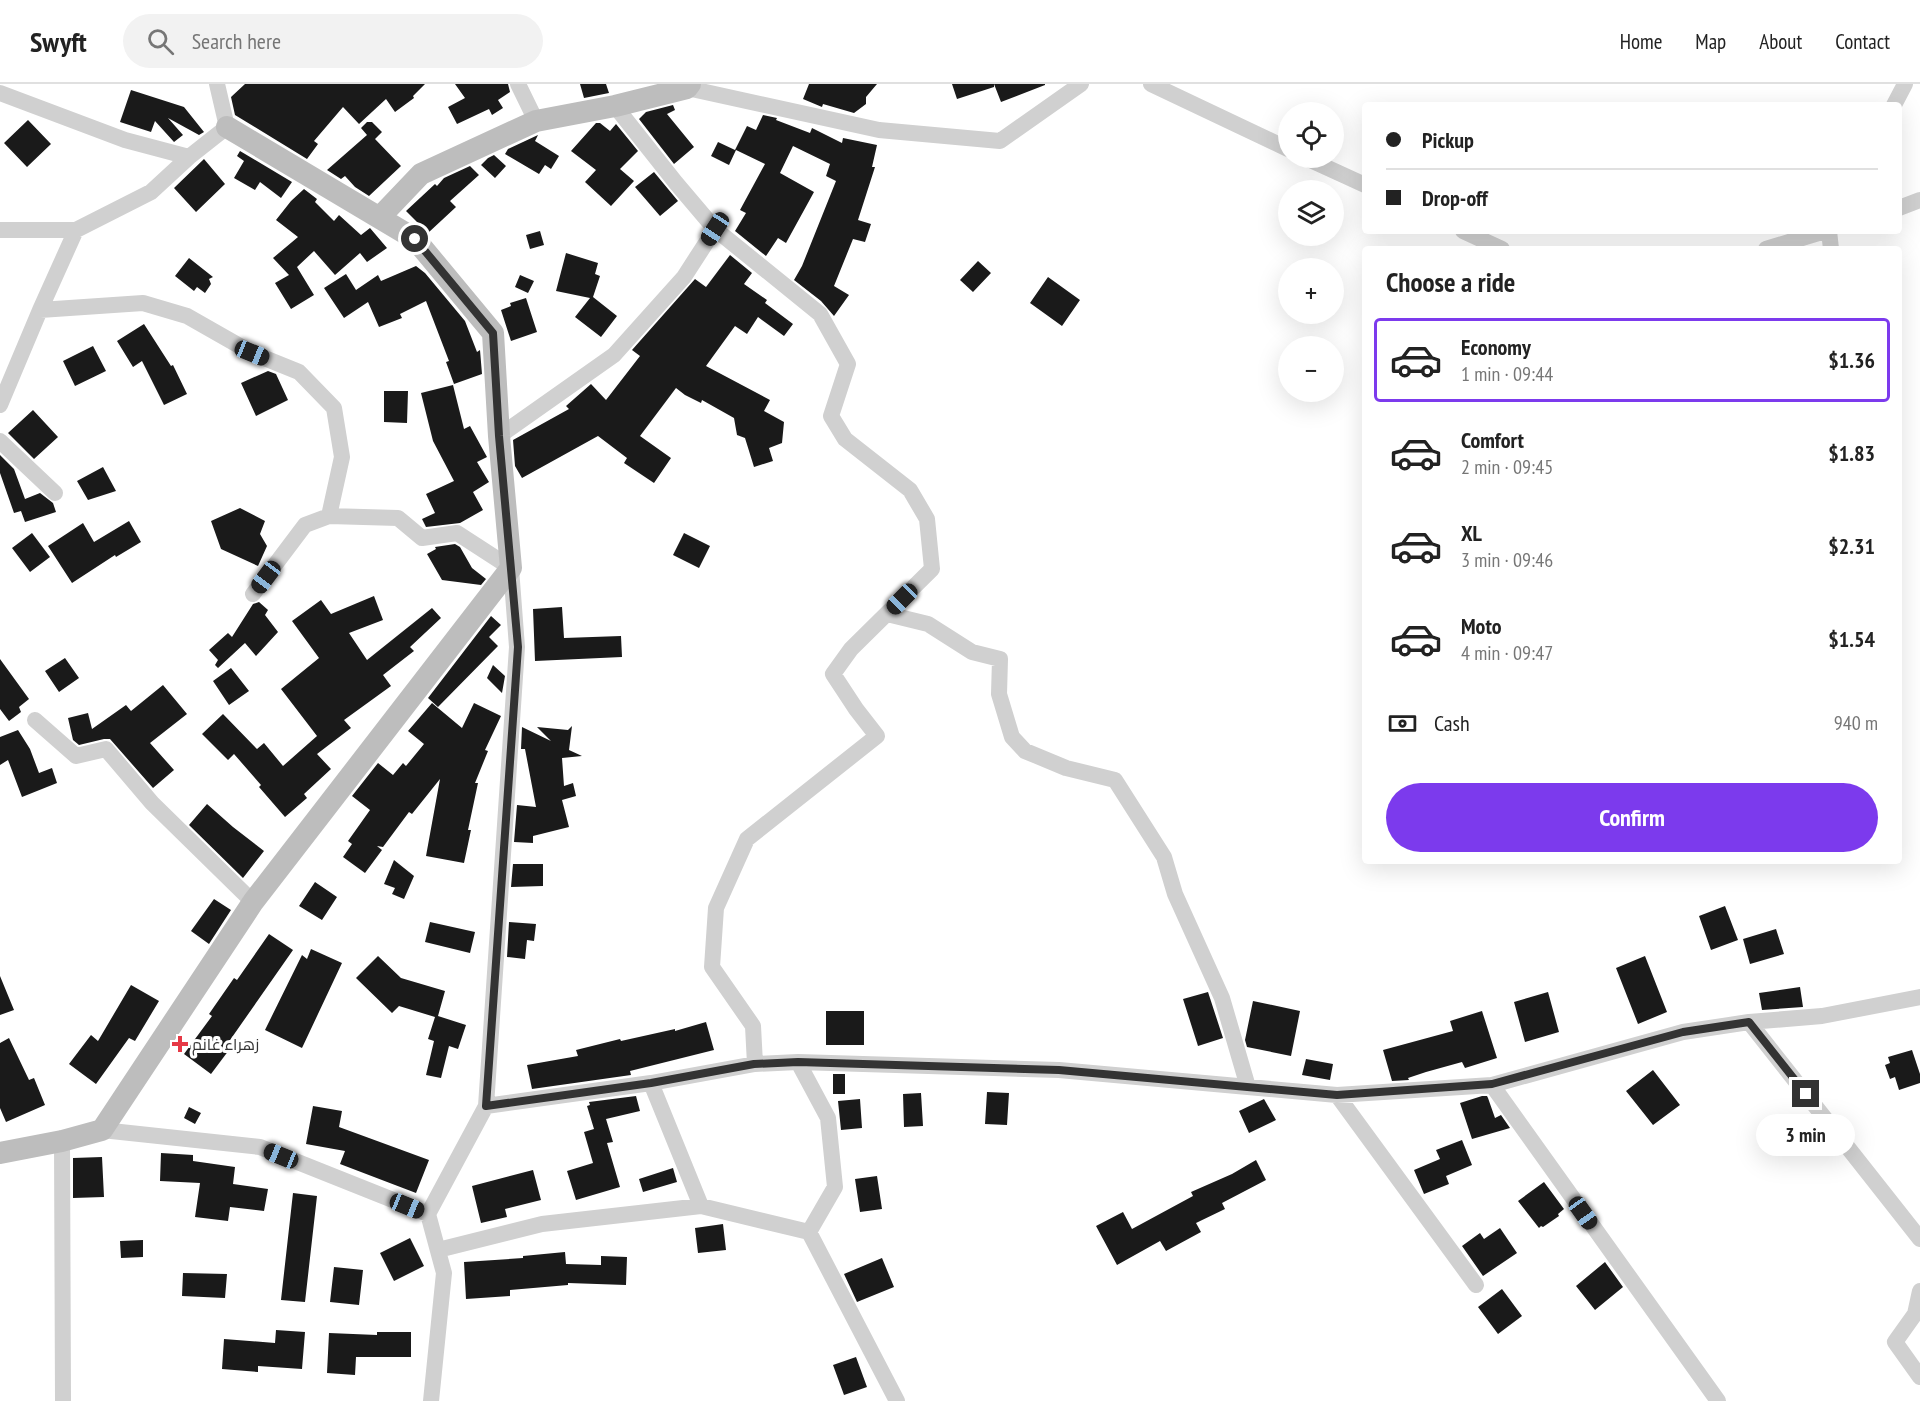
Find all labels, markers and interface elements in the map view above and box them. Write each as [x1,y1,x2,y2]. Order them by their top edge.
search box [123,14,543,68]
text: Swyft [30,23,87,60]
icon: search [144,25,177,58]
text: Search here [192,27,281,55]
text: Home [1620,28,1662,55]
text: Map [1695,28,1726,55]
text: About [1759,28,1802,55]
text: Contact [1835,28,1890,55]
map controls [1278,102,1344,402]
button: locate [1278,102,1344,168]
text: Pickup [1422,126,1474,154]
button: layers [1278,180,1344,246]
text: Drop-off [1422,184,1488,212]
car [698,209,732,249]
route start [401,225,428,252]
button: + [1278,258,1344,324]
text: Choose a ride [1386,265,1515,299]
icon: car [1389,333,1443,387]
text: Economy [1461,333,1531,361]
button: − [1278,336,1344,402]
car [232,338,272,368]
text: $1.36 [1828,346,1875,374]
text: 1 min · 09:44 [1461,361,1553,387]
icon: car [1389,426,1443,480]
text: Comfort [1461,426,1524,454]
text: $1.83 [1828,439,1875,467]
text: 2 min · 09:45 [1461,454,1553,480]
icon: car [1389,519,1443,573]
text: XL [1461,519,1482,547]
text: $2.31 [1828,532,1875,560]
text: 3 min · 09:46 [1461,547,1553,573]
car [248,557,284,597]
car [883,580,921,618]
icon: car [1389,612,1443,666]
text: Moto [1461,612,1502,640]
text: $1.54 [1828,625,1875,653]
text: 4 min · 09:47 [1461,640,1553,666]
icon: cash [1386,707,1419,740]
text: Cash [1434,709,1470,737]
text: 940 m [1834,710,1878,736]
button: Confirm [1386,783,1878,852]
place label: زهراء غانم [192,1034,259,1056]
marker: زهراء غانم [173,1037,187,1051]
route end [1792,1080,1819,1107]
callout: 3 min [1756,1115,1856,1157]
text: 3 min [1785,1122,1826,1148]
car [261,1141,301,1171]
car [387,1191,427,1221]
car [1565,1193,1601,1233]

